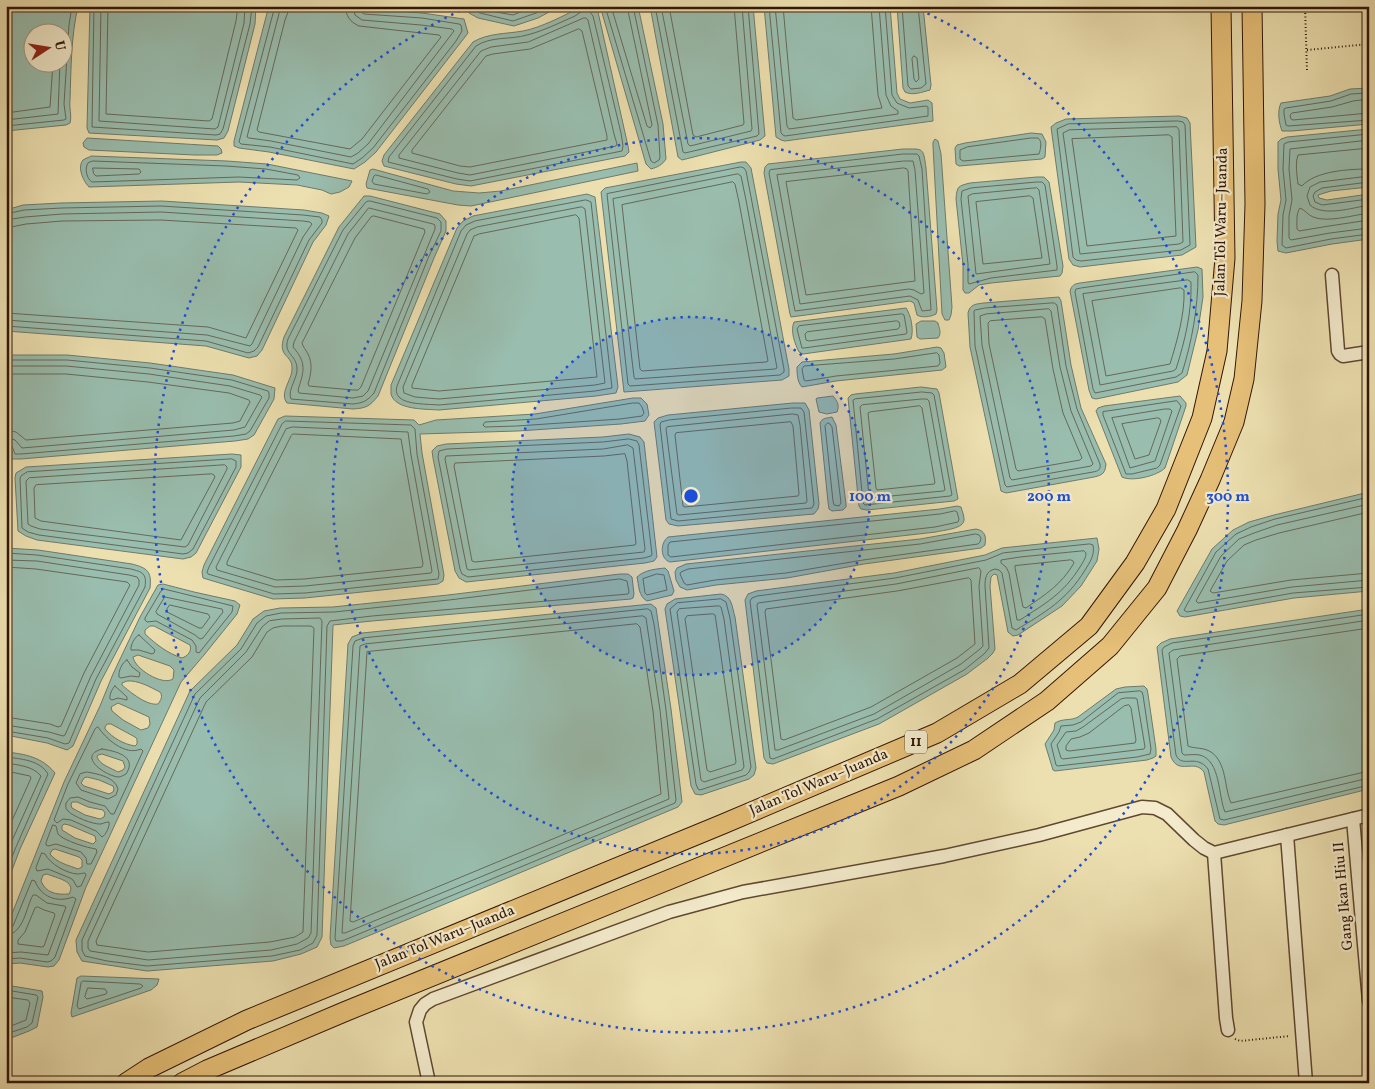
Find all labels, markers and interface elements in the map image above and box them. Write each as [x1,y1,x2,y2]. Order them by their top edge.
north arrow [22,22,72,72]
text: U [49,39,70,53]
street label: Jalan Tol Waru–Juanda [1210,147,1234,297]
centre of rings [682,487,700,505]
text: 100 m [849,487,892,508]
text: 200 m [1027,487,1071,508]
text: 300 m [1206,487,1250,508]
road number: 11 [905,730,927,754]
street label: Jalan Tol Waru–Juanda [746,744,892,822]
street label: Gang Ikan Hiu II [1329,841,1359,951]
street label: Jalan Tol Waru–Juanda [372,900,518,976]

